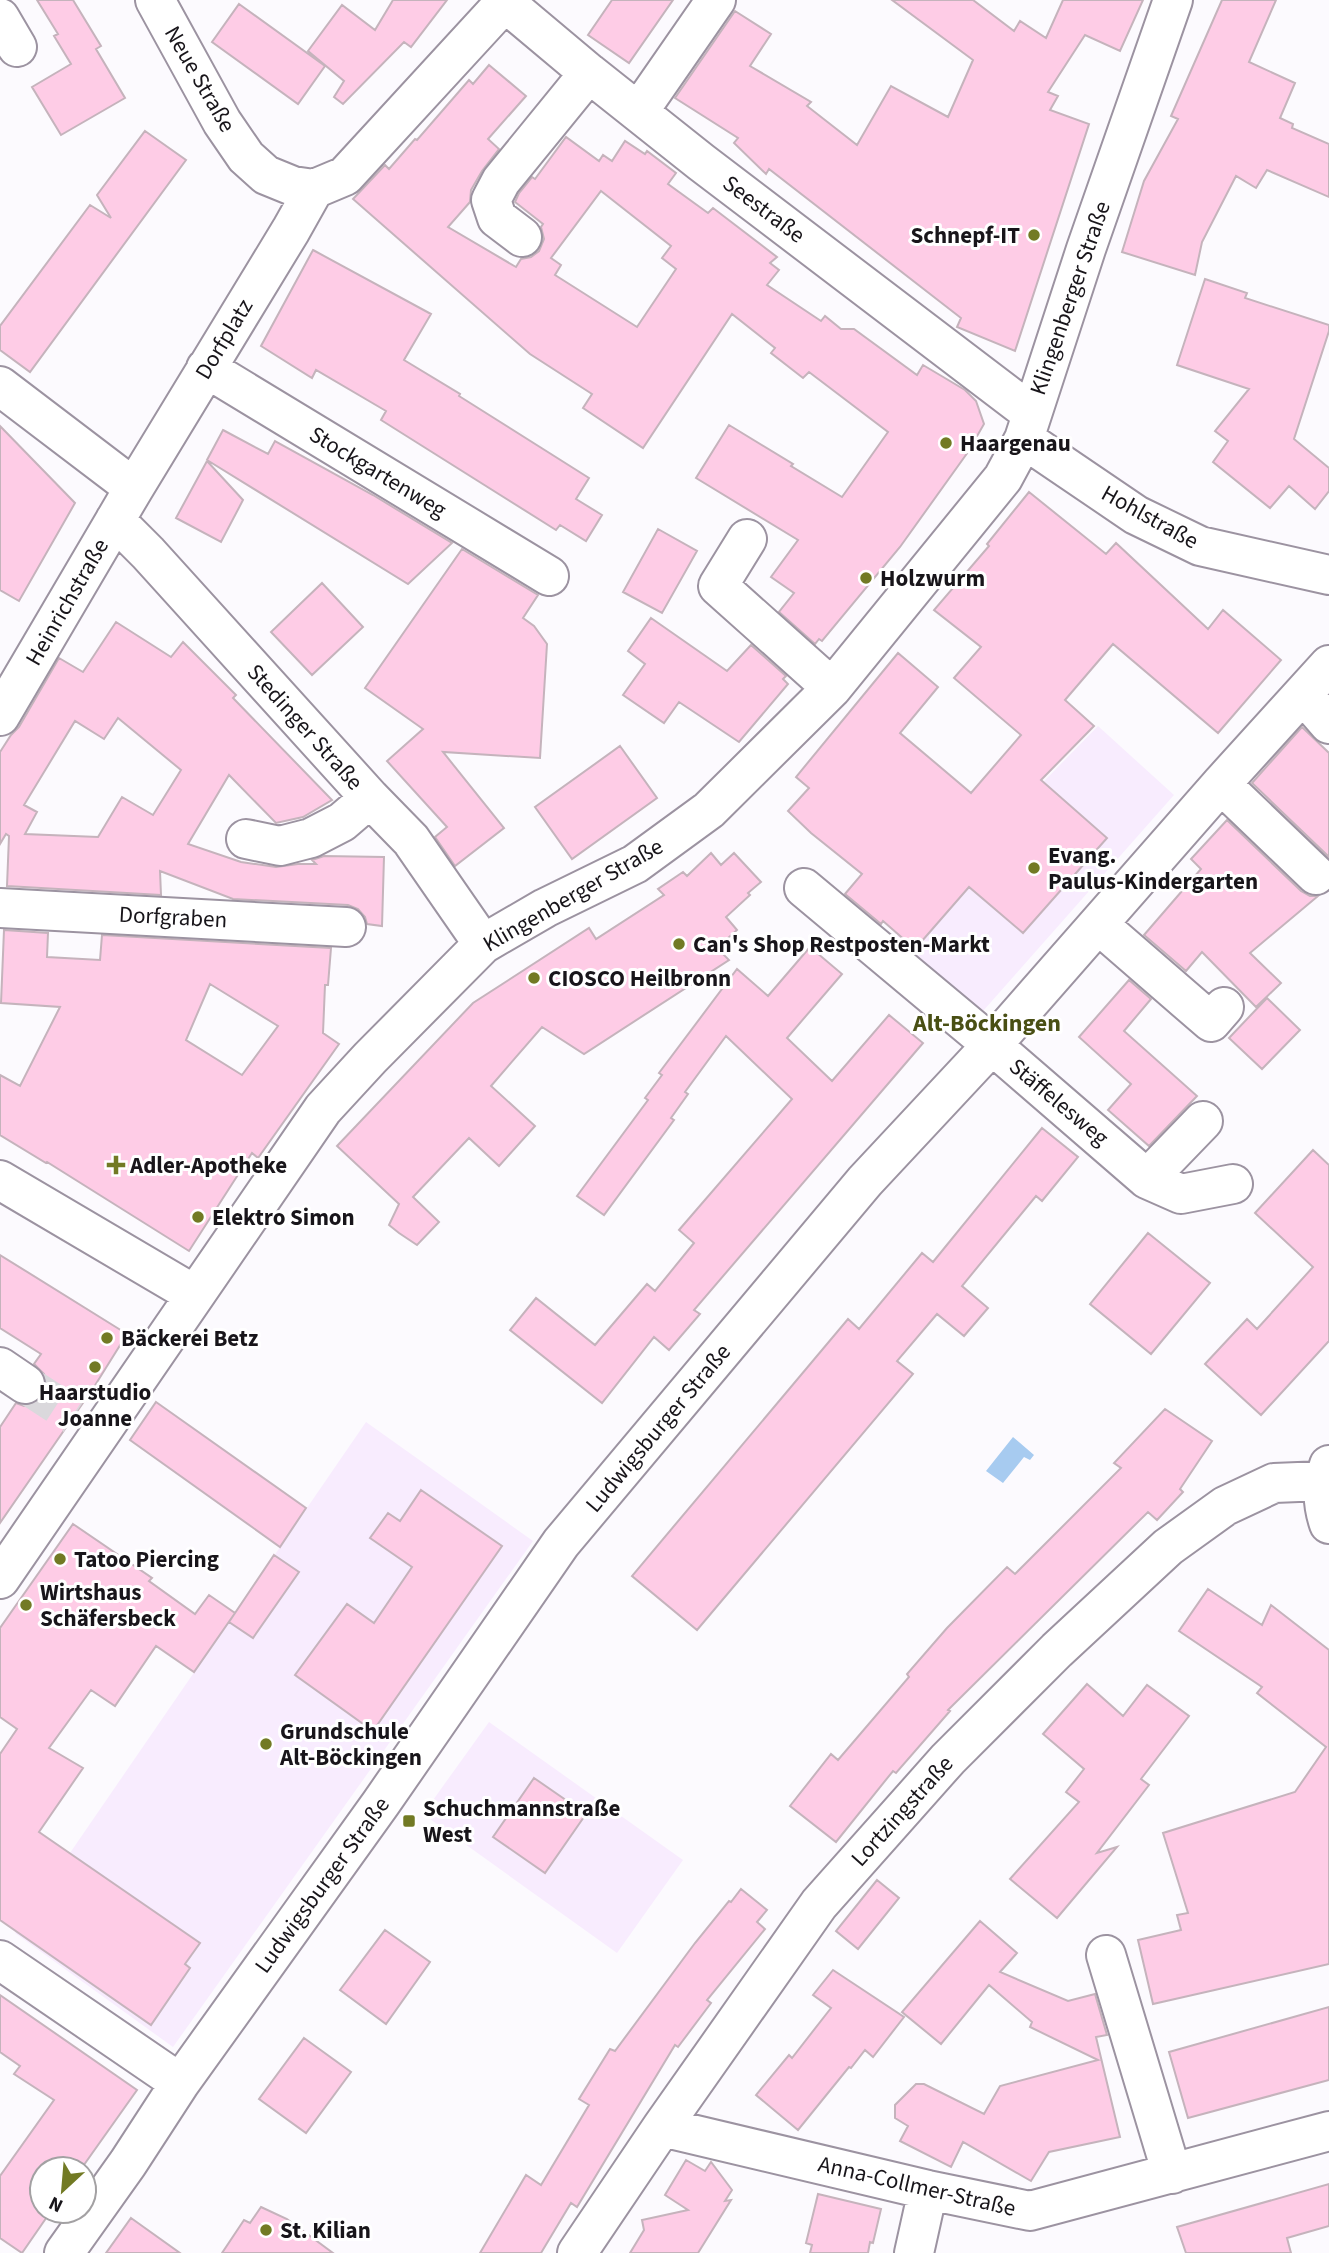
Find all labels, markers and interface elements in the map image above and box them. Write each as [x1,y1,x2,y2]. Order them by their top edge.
street label: Neue Straße [156,20,244,138]
street label: Seestraße [716,167,812,251]
street label: Klingenberger Straße [1021,197,1119,399]
place label: Schnepf-IT [910,219,1020,252]
marker: Schnepf-IT [1026,227,1042,243]
street label: Dorfplatz [187,292,261,386]
street label: Stockgartenweg [303,418,453,526]
place label: Haargenau [960,427,1071,460]
marker: Haargenau [938,435,954,451]
street label: Hohlstraße [1095,477,1205,557]
street label: Heinrichstraße [17,532,117,672]
place label: Holzwurm [880,562,985,595]
marker: Holzwurm [858,570,874,586]
street label: Stedinger Straße [239,656,371,798]
street label: Klingenberger Straße [477,830,669,960]
place label: Evang. Paulus-Kindergarten [1048,839,1258,898]
marker: Evang. Paulus-Kindergarten [1026,860,1042,876]
street label: Dorfgraben [118,898,228,936]
place label: Can's Shop Restposten-Markt [693,928,990,961]
marker: Can's Shop Restposten-Markt [671,936,687,952]
place label: CIOSCO Heilbronn [548,962,731,995]
marker: CIOSCO Heilbronn [526,970,542,986]
district label: Alt-Böckingen [912,1006,1061,1041]
street label: Stäffelesweg [1002,1050,1116,1154]
place label: Adler-Apotheke [129,1149,287,1182]
marker: Adler-Apotheke [108,1157,124,1173]
place label: Elektro Simon [212,1201,355,1234]
marker: Elektro Simon [190,1209,206,1225]
place label: Bäckerei Betz [121,1322,259,1355]
marker: Bäckerei Betz [99,1330,115,1346]
street label: Ludwigsburger Straße [578,1337,738,1519]
marker: Haarstudio Joanne [87,1359,103,1375]
place label: Haarstudio Joanne [39,1376,151,1435]
place label: Tatoo Piercing [74,1543,219,1576]
marker: Tatoo Piercing [52,1551,68,1567]
place label: Wirtshaus Schäfersbeck [40,1576,176,1635]
marker: Wirtshaus Schäfersbeck [18,1597,34,1613]
place label: Grundschule Alt-Böckingen [279,1715,422,1774]
marker: Grundschule Alt-Böckingen [258,1736,274,1752]
street label: Lortzingstraße [843,1748,961,1874]
street label: Ludwigsburger Straße [247,1790,397,1980]
place label: Schuchmannstraße West [423,1792,620,1851]
marker: Schuchmannstraße West [401,1813,417,1829]
street label: Anna-Collmer-Straße [815,2147,1019,2225]
north arrow [28,2155,98,2225]
text: N [45,2189,68,2219]
place label: St. Kilian [280,2214,371,2247]
marker: St. Kilian [258,2222,274,2238]

